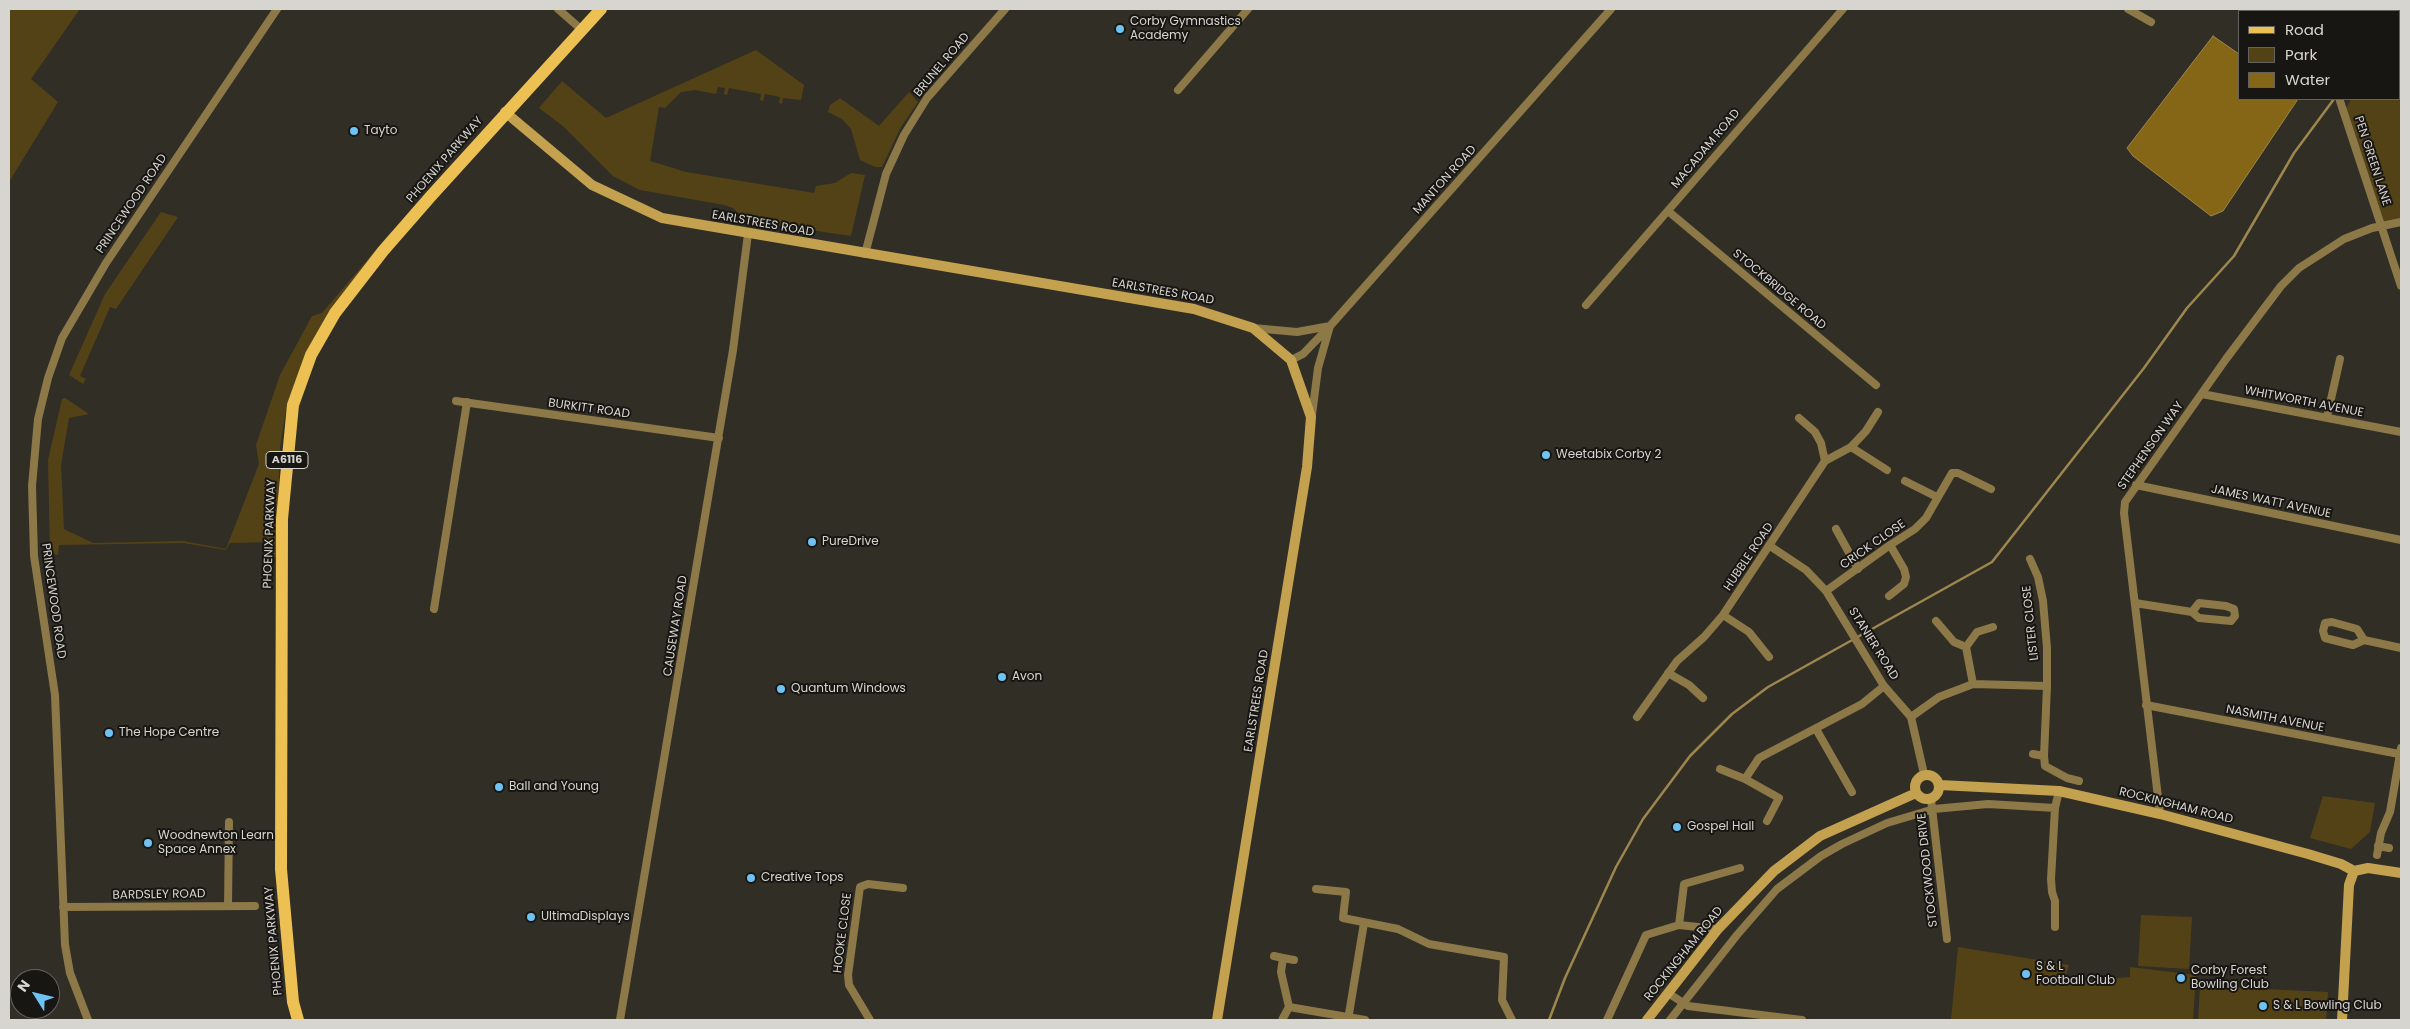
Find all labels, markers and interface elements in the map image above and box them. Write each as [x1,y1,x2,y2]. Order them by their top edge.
legend [2238,10,2400,100]
place label: Corby Gymnastics Academy [1130,15,1241,43]
text: Road [2285,19,2324,40]
marker: Corby Gymnastics Academy [1114,23,1126,35]
street label: BRUNEL ROAD [911,30,973,100]
text: Park [2285,44,2317,65]
text: Water [2285,69,2330,90]
street label: MACADAM ROAD [1669,106,1743,192]
street label: PHOENIX PARKWAY [404,114,486,206]
street label: PEN GREEN LANE [2351,114,2393,208]
place label: Tayto [364,124,397,138]
marker: Tayto [348,125,360,137]
street label: MANTON ROAD [1410,143,1480,217]
street label: PRINCEWOOD ROAD [93,152,171,256]
street label: EARLSTREES ROAD [711,208,815,240]
street label: STOCKBRIDGE ROAD [1729,247,1829,333]
street label: EARLSTREES ROAD [1111,276,1215,308]
street label: WHITWORTH AVENUE [2243,383,2365,421]
street label: BURKITT ROAD [547,396,631,422]
street label: STEPHENSON WAY [2115,399,2187,493]
place label: Weetabix Corby 2 [1556,448,1661,462]
marker: Weetabix Corby 2 [1540,449,1552,461]
road number: A6116 [266,452,308,468]
street label: PHOENIX PARKWAY [261,479,279,589]
street label: JAMES WATT AVENUE [2210,482,2332,522]
street label: CRICK CLOSE [1838,517,1908,573]
street label: HUBBLE ROAD [1721,520,1777,594]
place label: PureDrive [822,535,879,549]
marker: PureDrive [806,536,818,548]
street label: PRINCEWOOD ROAD [38,542,68,660]
street label: CAUSEWAY ROAD [661,575,691,677]
street label: LISTER CLOSE [2020,585,2042,661]
street label: STANIER ROAD [1845,605,1901,683]
street label: EARLSTREES ROAD [1242,649,1272,753]
place label: Avon [1012,670,1042,684]
marker: Avon [996,671,1008,683]
place label: Quantum Windows [791,682,906,696]
marker: Quantum Windows [775,683,787,695]
street label: NASMITH AVENUE [2225,702,2325,736]
place label: The Hope Centre [119,726,219,740]
marker: The Hope Centre [103,727,115,739]
place label: Ball and Young [509,780,599,794]
marker: Ball and Young [493,781,505,793]
street label: ROCKINGHAM ROAD [2117,785,2235,827]
street label: STOCKWOOD DRIVE [1915,812,1941,928]
place label: Gospel Hall [1687,820,1754,834]
marker: Gospel Hall [1671,821,1683,833]
place label: Woodnewton Learn Space Annex [158,829,274,857]
marker: Woodnewton Learn Space Annex [142,837,154,849]
place label: Creative Tops [761,871,844,885]
marker: Creative Tops [745,872,757,884]
street label: PHOENIX PARKWAY [262,886,286,996]
street label: BARDSLEY ROAD [112,887,206,903]
street label: HOOKE CLOSE [831,892,855,974]
street label: ROCKINGHAM ROAD [1642,904,1726,1004]
place label: UltimaDisplays [541,910,630,924]
marker: UltimaDisplays [525,911,537,923]
place label: S & L Football Club [2036,960,2115,988]
place label: Corby Forest Bowling Club [2191,964,2269,992]
marker: S & L Football Club [2020,968,2032,980]
north arrow [10,969,60,1019]
marker: Corby Forest Bowling Club [2175,972,2187,984]
text: N [12,976,35,996]
place label: S & L Bowling Club [2273,999,2381,1013]
marker: S & L Bowling Club [2257,1000,2269,1012]

